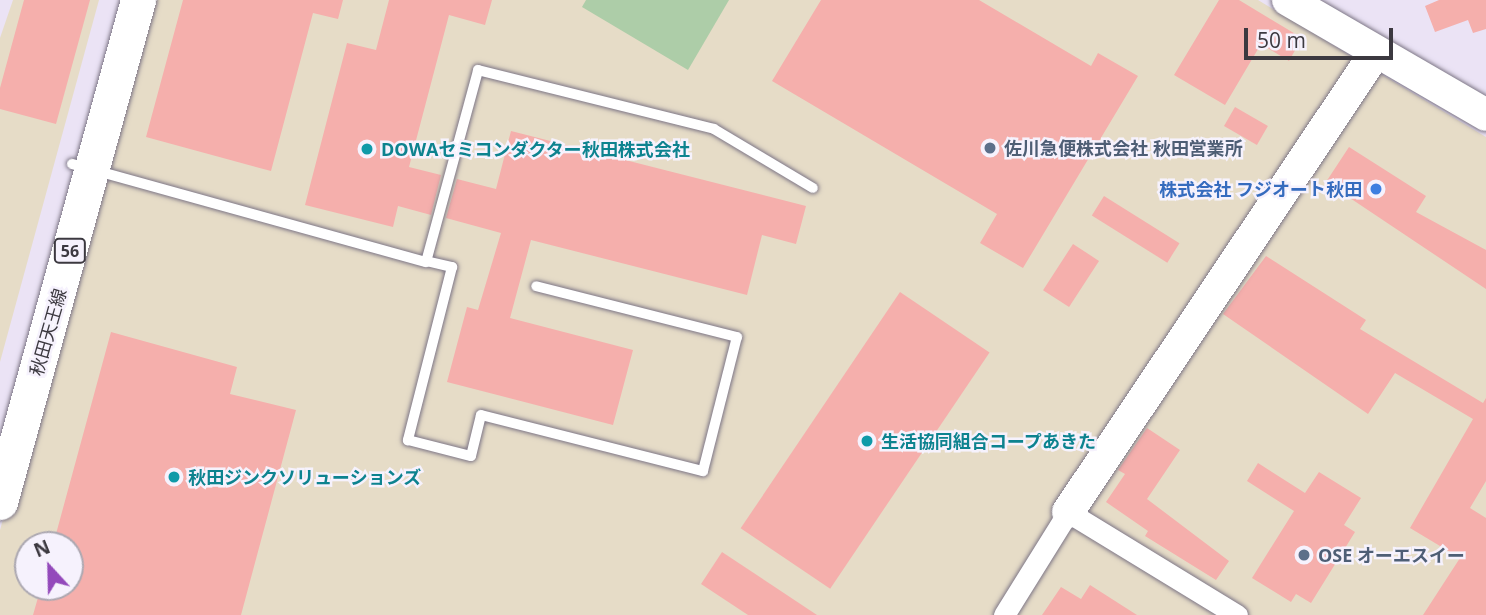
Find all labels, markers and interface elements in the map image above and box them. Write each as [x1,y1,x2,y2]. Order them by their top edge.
scale bar [1248,14,1397,58]
text: 50 m [1257,26,1306,54]
place label: 佐川急便株式会社 秋田営業所 [1004,137,1243,159]
place label: DOWAセミコンダクター秋田株式会社 [381,138,690,160]
marker: 佐川急便株式会社 秋田営業所 [982,140,998,156]
marker: DOWAセミコンダクター秋田株式会社 [359,141,375,157]
place label: 株式会社 フジオート秋田 [1159,178,1362,200]
marker: 株式会社 フジオート秋田 [1368,181,1384,197]
road number: 56 [52,238,88,264]
street label: 秋田天王線 [25,286,71,378]
place label: 生活協同組合コープあきた [881,430,1097,452]
marker: 生活協同組合コープあきた [859,433,875,449]
place label: 秋田ジンクソリューションズ [188,466,422,488]
marker: 秋田ジンクソリューションズ [166,469,182,485]
north arrow [14,531,84,601]
text: N [30,533,54,563]
place label: OSE オーエスイー [1318,544,1465,566]
marker: OSE オーエスイー [1296,547,1312,563]

